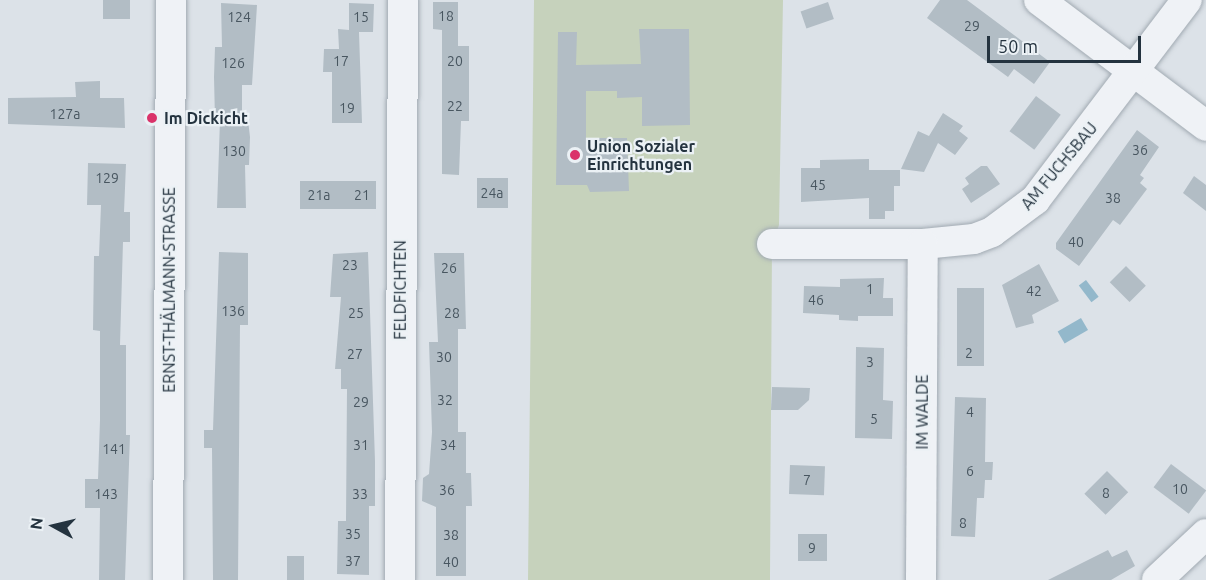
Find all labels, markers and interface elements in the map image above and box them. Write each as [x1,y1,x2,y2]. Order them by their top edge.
house number: 18 [438,8,454,24]
house number: 124 [227,9,251,25]
house number: 15 [353,9,369,25]
house number: 29 [964,18,980,34]
scale bar [990,24,1144,62]
text: 50 m [998,36,1038,56]
house number: 17 [333,53,349,69]
house number: 20 [447,53,463,69]
house number: 126 [221,55,245,71]
house number: 22 [447,98,463,114]
house number: 19 [339,100,355,116]
house number: 127a [50,106,80,122]
place label: Im Dickicht [164,108,248,128]
marker: Im Dickicht [145,111,159,125]
street label: AM FUCHSBAU [1017,118,1101,214]
place label: Union Sozialer Einrichtungen [587,136,695,174]
house number: 36 [1132,142,1148,158]
house number: 130 [222,143,246,159]
marker: Union Sozialer Einrichtungen [568,148,582,162]
house number: 129 [95,170,119,186]
house number: 45 [810,177,826,193]
house number: 24a [481,185,503,201]
street label: ERNST-THÄLMANN-STRASSE [159,187,179,393]
house number: 21a [308,187,330,203]
house number: 21 [354,187,370,203]
house number: 38 [1105,190,1121,206]
house number: 40 [1068,234,1084,250]
street label: FELDFICHTEN [390,240,410,340]
house number: 23 [342,257,358,273]
house number: 26 [441,260,457,276]
house number: 1 [866,281,874,297]
house number: 42 [1026,283,1042,299]
house number: 46 [808,292,824,308]
house number: 136 [221,303,245,319]
house number: 25 [348,305,364,321]
house number: 28 [444,305,460,321]
house number: 2 [965,345,973,361]
house number: 27 [347,346,363,362]
house number: 30 [436,349,452,365]
house number: 3 [866,354,874,370]
street label: IM WALDE [912,374,932,450]
house number: 32 [437,392,453,408]
house number: 29 [353,394,369,410]
house number: 4 [966,404,974,420]
house number: 5 [870,411,878,427]
house number: 31 [353,437,369,453]
house number: 34 [440,437,456,453]
house number: 141 [102,441,126,457]
house number: 6 [966,463,974,479]
house number: 7 [803,472,811,488]
house number: 10 [1172,481,1188,497]
house number: 36 [439,482,455,498]
house number: 8 [1102,485,1110,501]
house number: 143 [94,486,118,502]
house number: 33 [352,486,368,502]
north arrow [24,496,84,556]
house number: 8 [959,515,967,531]
text: N [26,516,46,531]
house number: 35 [345,526,361,542]
house number: 38 [443,527,459,543]
house number: 9 [808,540,816,556]
house number: 37 [345,553,361,569]
house number: 40 [443,554,459,570]

